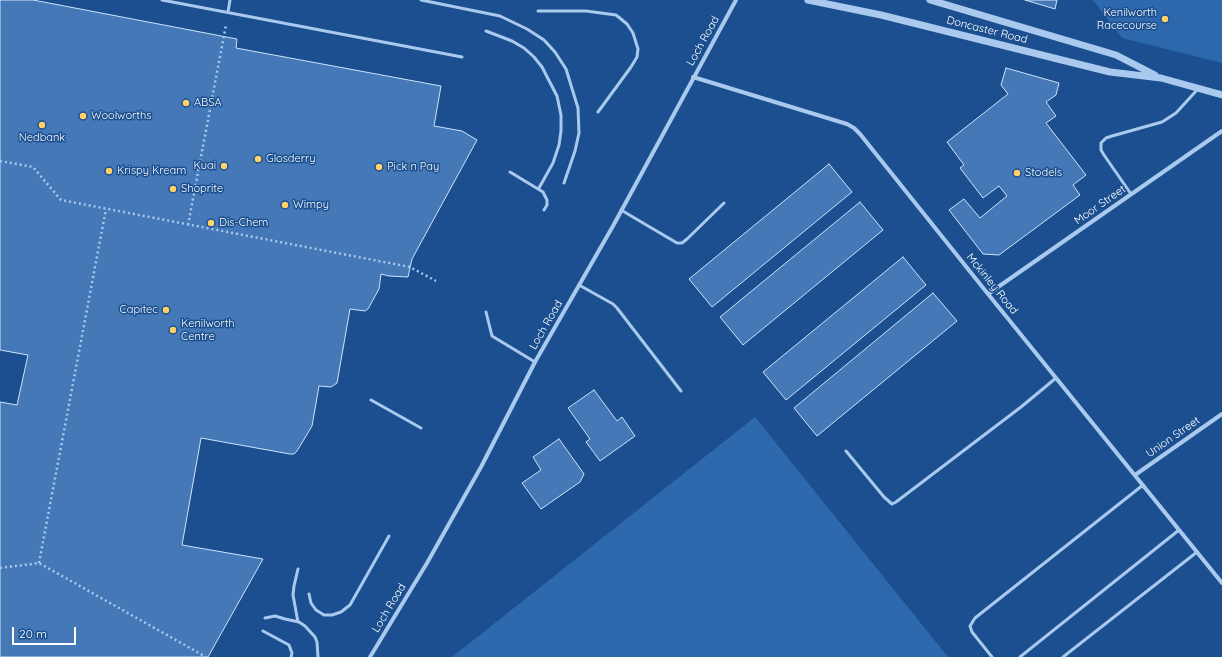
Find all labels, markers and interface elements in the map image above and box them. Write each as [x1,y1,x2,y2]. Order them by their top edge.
place label: Kenilworth Racecourse [1097,6,1157,32]
street label: Loch Road [684,14,722,68]
street label: Doncaster Road [945,14,1029,46]
marker: Kenilworth Racecourse [1160,14,1170,24]
place label: ABSA [194,96,222,110]
marker: ABSA [181,98,191,108]
place label: Woolworths [91,109,151,123]
marker: Woolworths [78,111,88,121]
marker: Nedbank [37,120,47,130]
place label: Nedbank [19,131,65,145]
place label: Glosderry [266,152,315,166]
marker: Glosderry [253,154,263,164]
place label: Kuai [193,159,216,173]
place label: Pick n Pay [387,160,439,174]
marker: Kuai [219,161,229,171]
marker: Pick n Pay [374,162,384,172]
place label: Krispy Kream [117,164,186,178]
marker: Krispy Kream [104,166,114,176]
place label: Stodels [1025,166,1062,180]
marker: Stodels [1012,168,1022,178]
place label: Shoprite [181,182,223,196]
street label: Moor Street [1072,182,1128,228]
marker: Shoprite [168,184,178,194]
place label: Wimpy [293,198,329,212]
marker: Wimpy [280,200,290,210]
place label: Dis-Chem [219,216,268,230]
marker: Dis-Chem [206,218,216,228]
street label: Mckinley Road [963,251,1021,317]
street label: Loch Road [527,298,565,352]
place label: Capitec [120,303,158,317]
marker: Capitec [161,305,171,315]
place label: Kenilworth Centre [181,317,235,343]
marker: Kenilworth Centre [168,325,178,335]
street label: Union Street [1144,414,1202,460]
street label: Loch Road [369,581,409,635]
scale bar [14,619,78,645]
text: 20 m [19,626,47,641]

